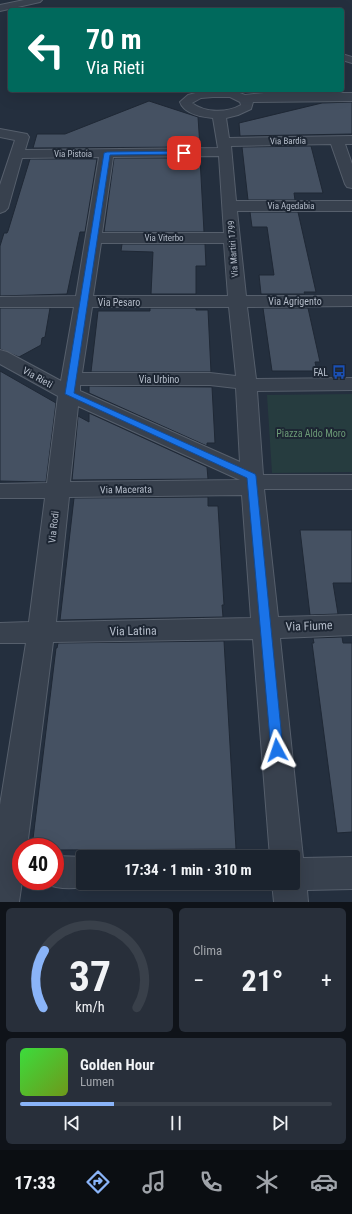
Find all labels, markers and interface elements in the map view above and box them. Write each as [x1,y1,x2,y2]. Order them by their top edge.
text: 70 m [86,23,142,56]
icon: left [20,24,72,76]
text: Via Rieti [86,57,145,78]
pin [167,136,201,170]
street label: Via Bardia [270,136,306,146]
icon: arrive [173,142,195,164]
street label: Via Pistoia [54,149,92,159]
street label: Via Agedabia [268,201,314,211]
street label: Via Martiri 1799 [226,220,240,278]
street label: Via Viterbo [144,233,184,243]
street label: Via Agrigento [268,296,322,307]
street label: Via Pesaro [98,297,140,308]
bus stop icon: FAL [331,364,347,380]
street label: Via Rieti [21,365,55,390]
place label: FAL [313,367,328,378]
street label: Via Urbino [139,374,179,385]
park label: Piazza Aldo Moro [276,428,346,439]
street label: Via Macerata [100,484,152,495]
street label: Via Rodi [46,510,61,544]
street label: Via Fiume [285,618,333,634]
street label: Via Latina [109,624,157,638]
position arrow [256,729,298,771]
speed limit sign: 40 [12,838,64,890]
text: 17:34 · 1 min · 310 m [124,861,252,879]
text: Clima [193,943,222,958]
text: 37 [68,952,111,1001]
text: 21° [242,963,284,998]
text: − [193,968,204,993]
text: + [321,968,332,993]
text: km/h [75,999,104,1015]
text: Golden Hour [80,1056,155,1074]
text: Lumen [80,1074,114,1089]
icon: previous [61,1112,83,1134]
icon: pause [165,1112,187,1134]
icon: next [269,1112,291,1134]
icon: directions [84,1168,112,1196]
icon: music [140,1168,168,1196]
icon: phone [197,1168,225,1196]
icon: climate [253,1168,281,1196]
icon: car [310,1168,338,1196]
text: 17:33 [14,1172,56,1193]

